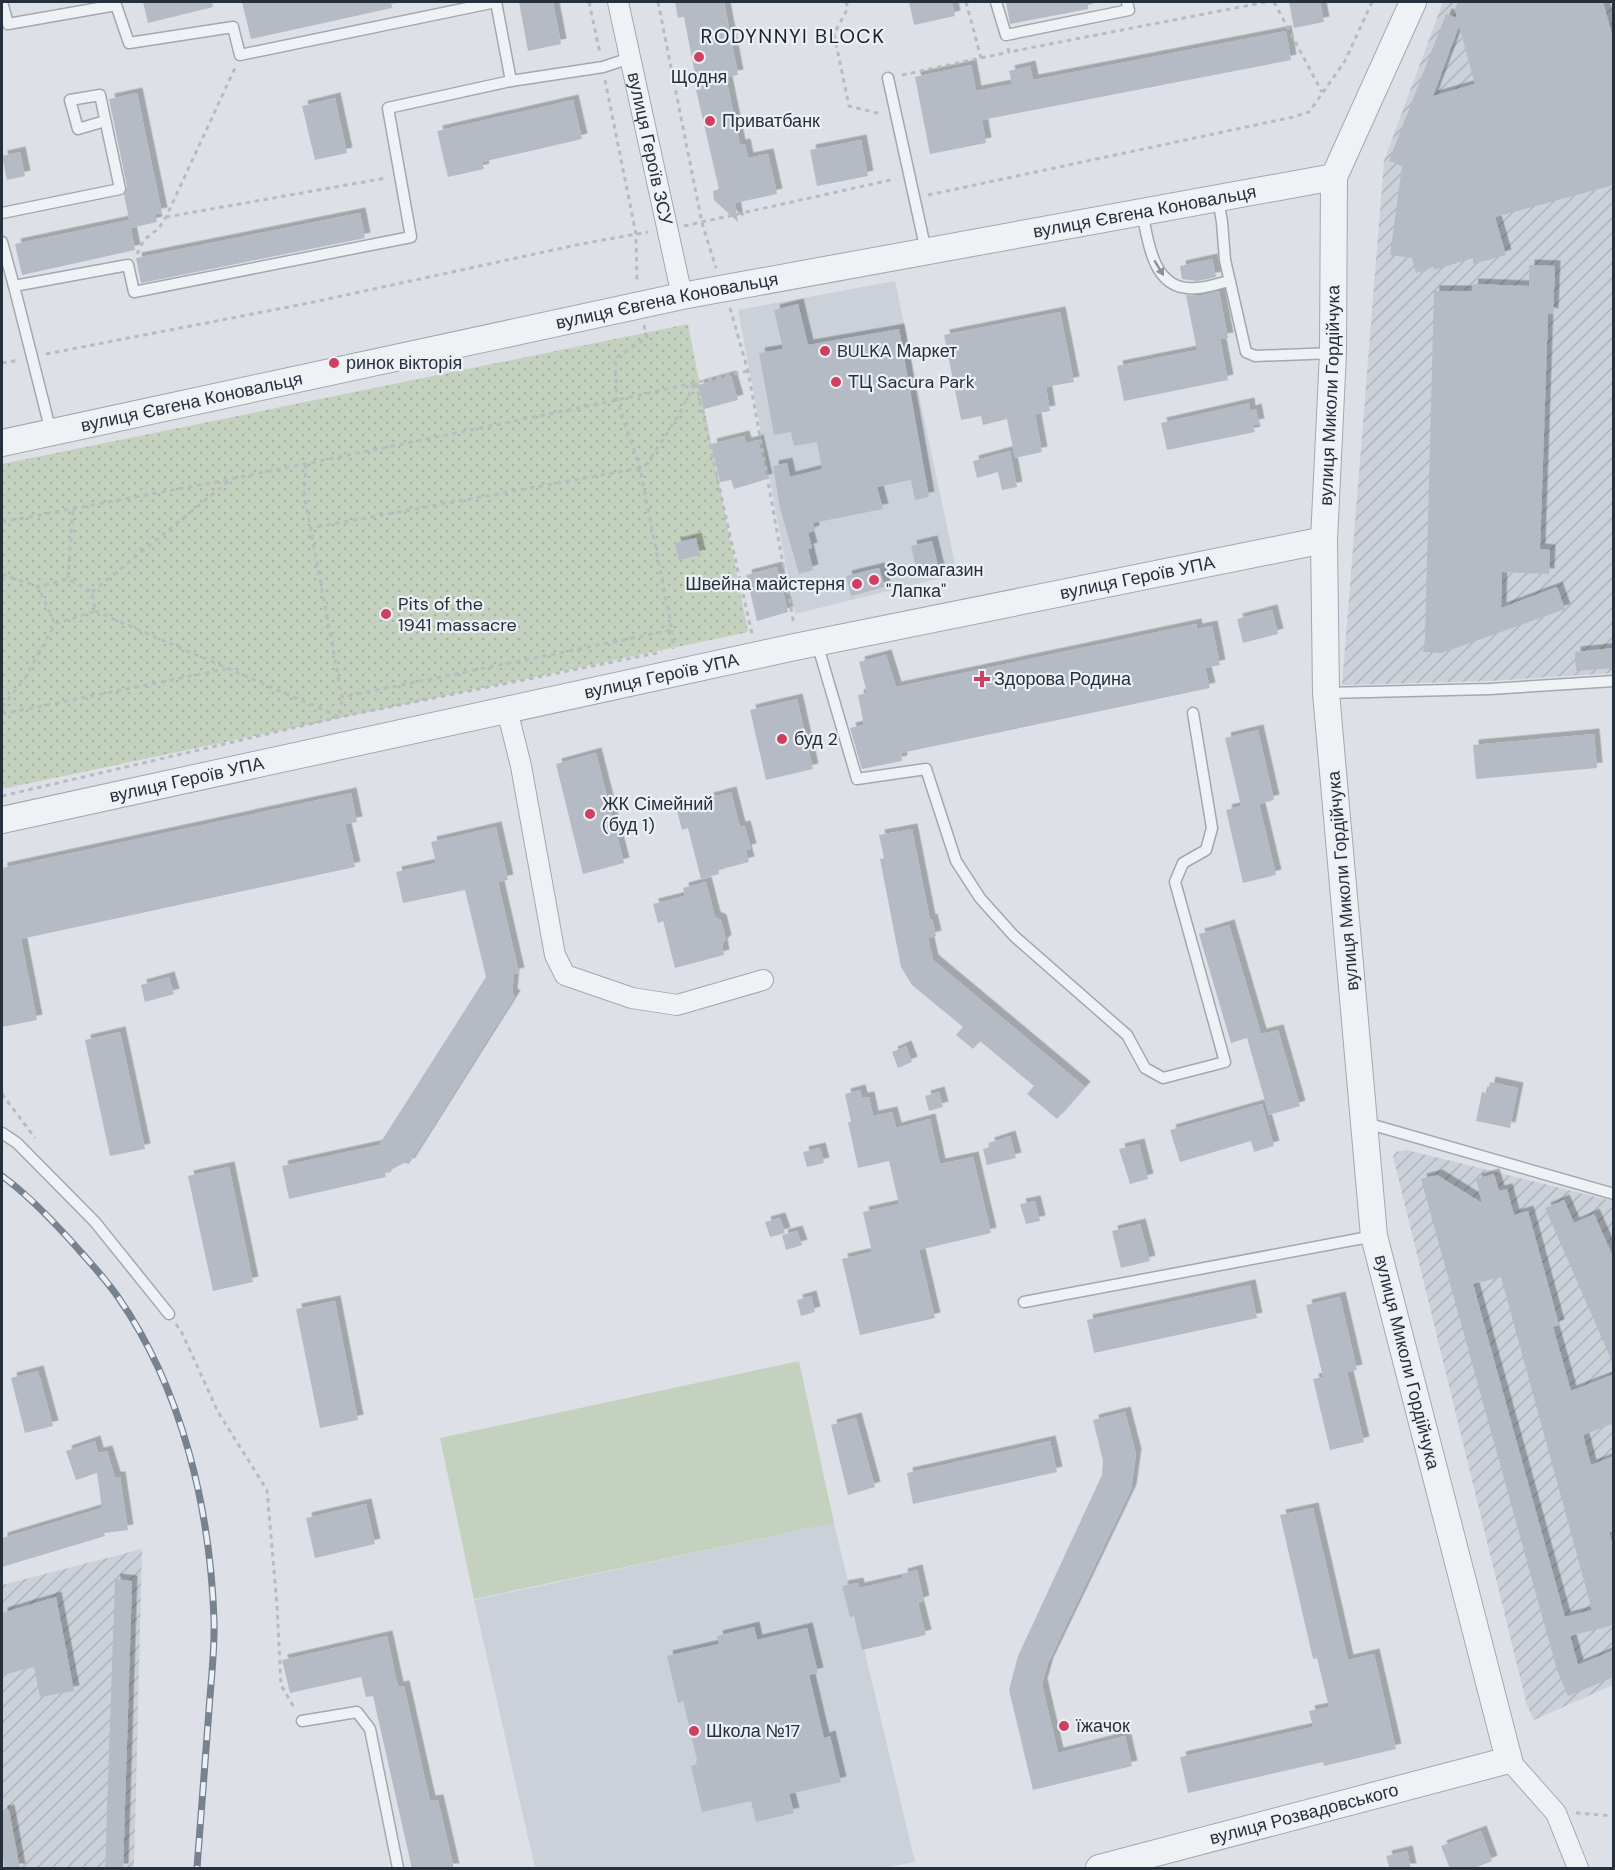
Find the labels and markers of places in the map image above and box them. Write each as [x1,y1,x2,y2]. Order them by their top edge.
marker: Щодня [692,50,706,64]
place label: Щодня [671,65,727,89]
place label: Приватбанк [722,109,820,133]
marker: Приватбанк [703,114,717,128]
place label: BULKA Маркет [837,339,957,363]
marker: BULKA Маркет [818,344,832,358]
place label: ринок вікторія [346,351,462,375]
marker: ринок вікторія [327,356,341,370]
place label: ТЦ Sacura Park [848,370,975,394]
marker: ТЦ Sacura Park [829,375,843,389]
place label: Зоомагазин "Лапка" [886,558,984,603]
place label: Швейна майстерня [685,572,845,596]
marker: Зоомагазин "Лапка" [867,573,881,587]
marker: Швейна майстерня [850,577,864,591]
place label: Pits of the 1941 massacre [398,592,517,637]
marker: Pits of the 1941 massacre [379,607,393,621]
place label: Здорова Родина [994,667,1132,691]
marker: Здорова Родина [975,672,989,686]
place label: буд 2 [794,727,838,751]
marker: буд 2 [775,732,789,746]
place label: ЖК Сімейний (буд 1) [602,792,713,837]
marker: ЖК Сімейний (буд 1) [583,807,597,821]
place label: їжачок [1075,1714,1130,1738]
place label: Школа №17 [706,1719,800,1743]
marker: їжачок [1057,1719,1071,1733]
marker: Школа №17 [687,1724,701,1738]

